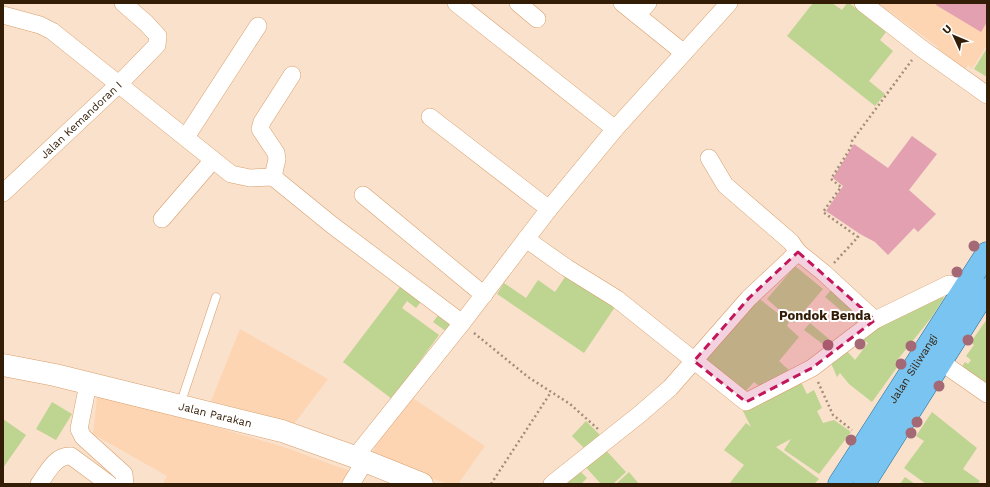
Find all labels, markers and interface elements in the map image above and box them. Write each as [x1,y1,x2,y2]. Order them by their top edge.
north arrow [934,16,974,56]
text: U [940,22,955,37]
street label: Jalan Kemandoran I [38,79,125,161]
district label: Pondok Benda [779,308,871,323]
street label: Jalan Siliwangi [886,332,940,406]
street label: Jalan Parakan [177,400,253,430]

